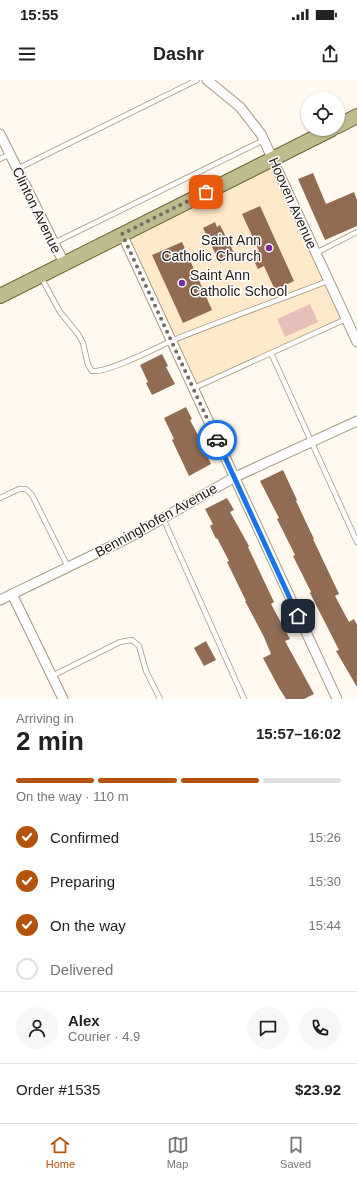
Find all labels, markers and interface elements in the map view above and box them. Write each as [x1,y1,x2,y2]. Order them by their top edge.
text: 15:55 [20,6,58,23]
icon: menu [16,43,38,65]
icon: share [319,43,341,65]
text: Dashr [153,44,204,64]
map controls [301,92,345,136]
button: locate [301,92,345,136]
street label: Hooven Avenue [266,155,320,251]
street label: Clinton Avenue [9,164,65,256]
pin [189,175,223,209]
icon: bag [195,181,217,203]
place label: Saint Ann Catholic Church [161,232,261,264]
marker: Saint Ann Catholic Church [264,243,274,253]
place label: Saint Ann Catholic School [190,267,287,299]
marker: Saint Ann Catholic School [177,278,187,288]
courier [197,420,237,460]
icon: car [206,429,228,451]
street label: Benninghofen Avenue [92,480,220,560]
pin [281,599,315,633]
icon: home [287,605,309,627]
text: Arriving in [16,711,74,726]
text: 15:57–16:02 [256,725,341,742]
text: 2 min [16,726,84,756]
text: On the way · 110 m [16,789,128,804]
icon: check [16,826,38,848]
text: Confirmed [50,829,119,846]
text: 15:26 [308,830,341,845]
icon: check [16,870,38,892]
text: Preparing [50,873,115,890]
text: 15:30 [308,874,341,889]
icon: check [16,914,38,936]
text: On the way [50,917,126,934]
text: 15:44 [308,918,341,933]
text: Delivered [50,961,113,978]
button: person [16,1007,58,1049]
button: chat [247,1007,289,1049]
button: phone [299,1007,341,1049]
text: Alex [68,1012,100,1029]
text: Courier · 4.9 [68,1029,140,1044]
text: Order #1535 [16,1081,100,1098]
text: $23.92 [295,1081,341,1098]
tab: Home [46,1134,75,1170]
tab: Map [167,1134,189,1170]
tab: Saved [280,1134,311,1170]

